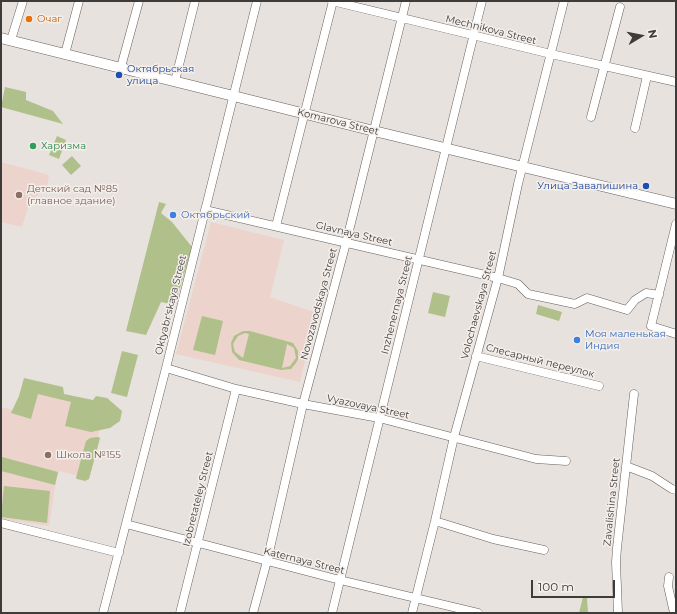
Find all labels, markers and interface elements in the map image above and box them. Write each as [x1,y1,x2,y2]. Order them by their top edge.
place label: Очаг [37,13,62,25]
street label: Mechnikova Street [444,13,538,47]
marker: Очаг [24,14,34,24]
north arrow [621,16,661,56]
text: N [645,28,660,40]
place label: Октябрьская улица [127,63,194,86]
marker: Октябрьская улица [114,70,124,80]
street label: Komarova Street [296,106,380,138]
place label: Харизма [41,140,86,152]
marker: Харизма [28,141,38,151]
place label: Улица Завалишина [537,180,638,192]
marker: Улица Завалишина [641,181,651,191]
place label: Детский сад №85 (главное здание) [27,183,118,206]
marker: Детский сад №85 (главное здание) [14,190,24,200]
place label: Октябрьский [181,209,250,221]
marker: Октябрьский [168,210,178,220]
street label: Glavnaya Street [315,219,393,249]
street label: Novozavodskaya Street [298,247,340,361]
street label: Volochaevskaya Street [459,250,499,360]
street label: Oktyabr'skaya Street [153,254,189,356]
street label: Inzhenernaya Street [379,255,415,355]
place label: Моя маленькая Индия [585,328,666,352]
marker: Моя маленькая Индия [572,335,582,345]
street label: Слесарный переулок [484,342,596,380]
street label: Vyazovaya Street [326,392,410,422]
place label: Школа №155 [56,449,121,461]
marker: Школа №155 [43,450,53,460]
street label: Izobretateley Street [180,450,216,548]
street label: Zavalishina Street [601,457,623,547]
street label: Katernaya Street [262,545,346,577]
scale bar [533,572,617,598]
text: 100 m [538,579,574,594]

